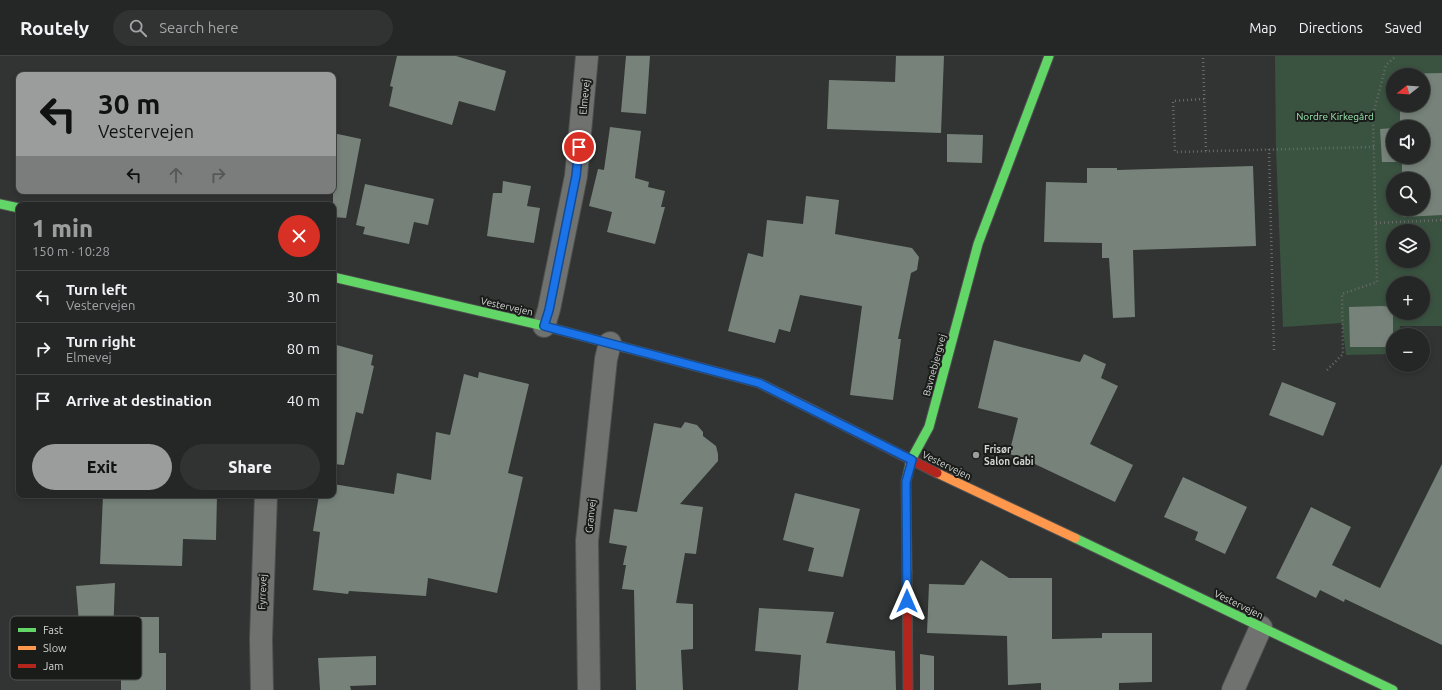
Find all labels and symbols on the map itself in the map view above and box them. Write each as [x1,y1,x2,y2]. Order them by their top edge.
north arrow [1386,68,1430,112]
street label: Elmevej [577,79,592,115]
park label: Nordre Kirkegård [1296,111,1374,122]
pin [562,130,596,164]
street label: Vestervejen [480,295,534,318]
street label: Bavnebjergvej [921,333,948,397]
place label: Frisør Salon Gabi [984,444,1034,467]
street label: Vestervejen [920,449,973,482]
marker: Frisør Salon Gabi [971,450,981,460]
street label: Granvej [583,499,598,534]
street label: Fyrrevej [256,574,269,610]
position arrow [886,580,928,622]
street label: Vestervejen [1212,588,1265,621]
legend [10,616,142,680]
text: Fast [43,624,64,636]
text: Slow [43,642,67,654]
text: Jam [43,660,64,672]

